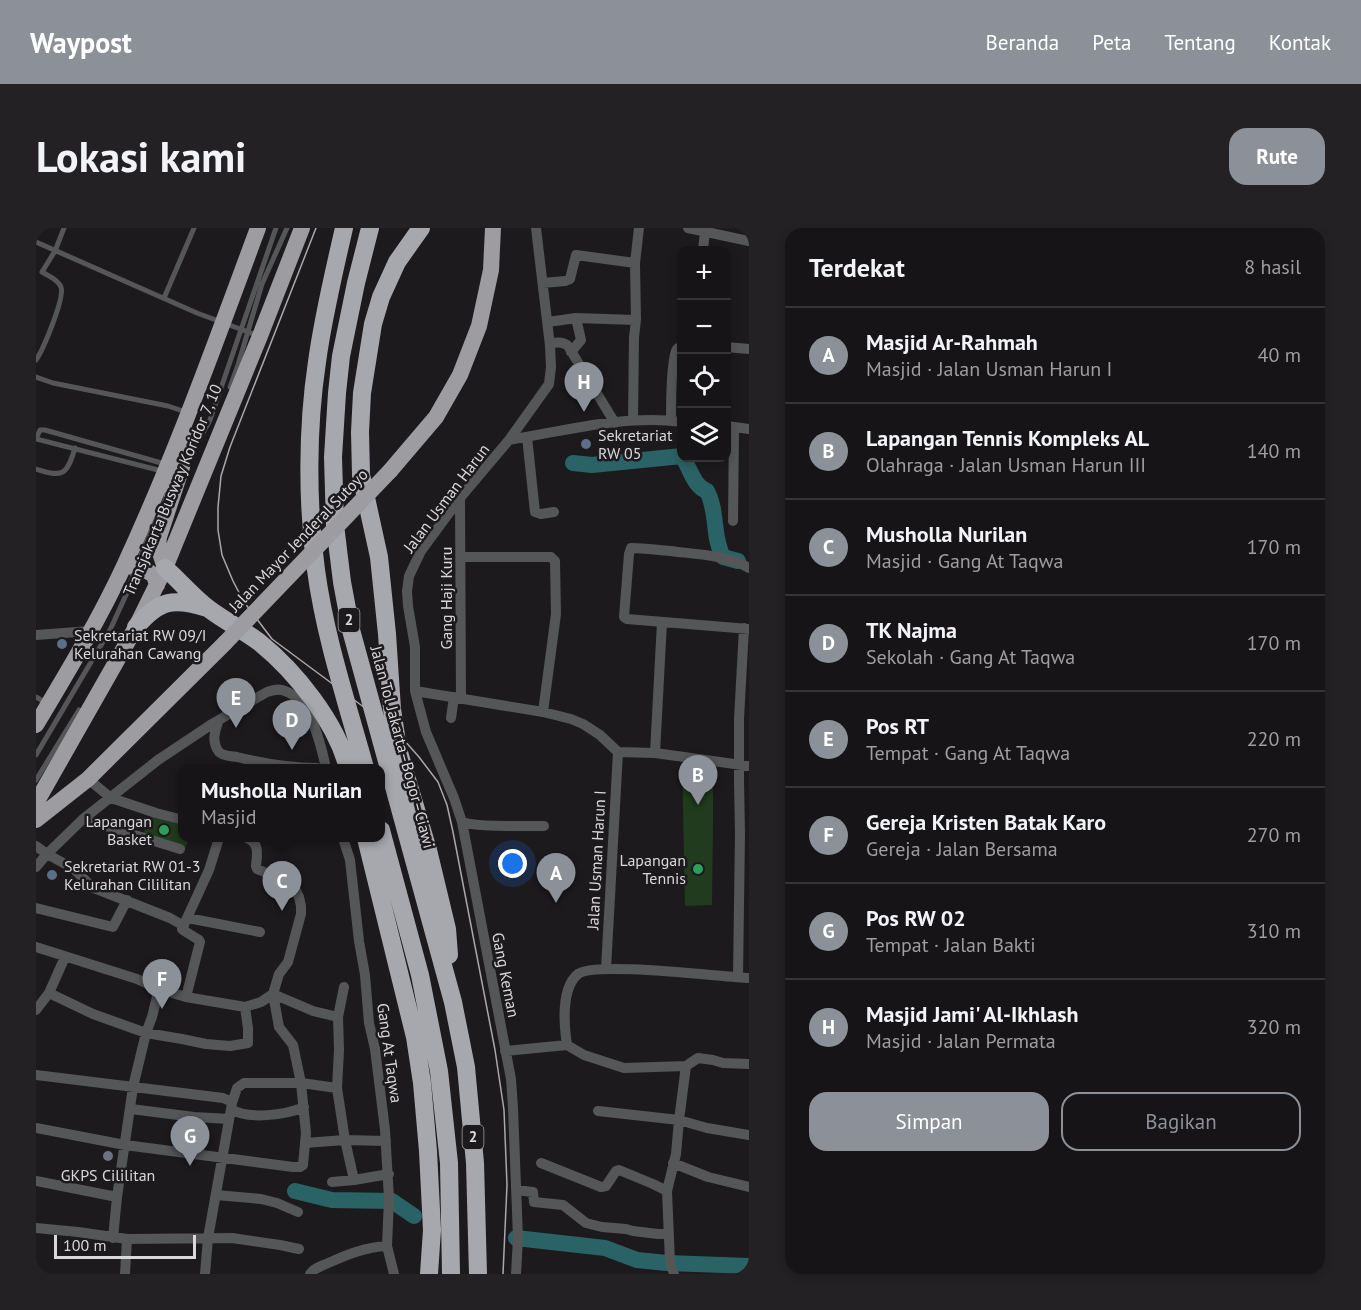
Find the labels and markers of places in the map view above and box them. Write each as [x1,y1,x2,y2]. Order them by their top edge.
pin: H [564,362,604,412]
place label: Sekretariat RW 05 [598,425,673,463]
marker: Sekretariat RW 05 [579,437,593,451]
place label: Sekretariat RW 09/I Kelurahan Cawang [74,625,206,663]
marker: Sekretariat RW 09/I Kelurahan Cawang [55,637,69,651]
pin: E [216,678,256,728]
pin: D [272,700,312,750]
pin: B [678,756,718,805]
place label: Lapangan Basket [85,811,153,849]
marker: Lapangan Basket [157,823,171,837]
place label: Lapangan Tennis [619,850,686,888]
pin: A [536,854,576,903]
place label: Sekretariat RW 01-3 Kelurahan Cililitan [64,856,201,894]
pin: C [262,862,302,911]
marker: Lapangan Tennis [691,862,705,876]
marker: Sekretariat RW 01-3 Kelurahan Cililitan [45,868,59,882]
pin: F [142,960,182,1009]
pin: G [170,1116,210,1166]
marker: GKPS Cililitan [101,1149,115,1163]
place label: GKPS Cililitan [61,1165,155,1185]

